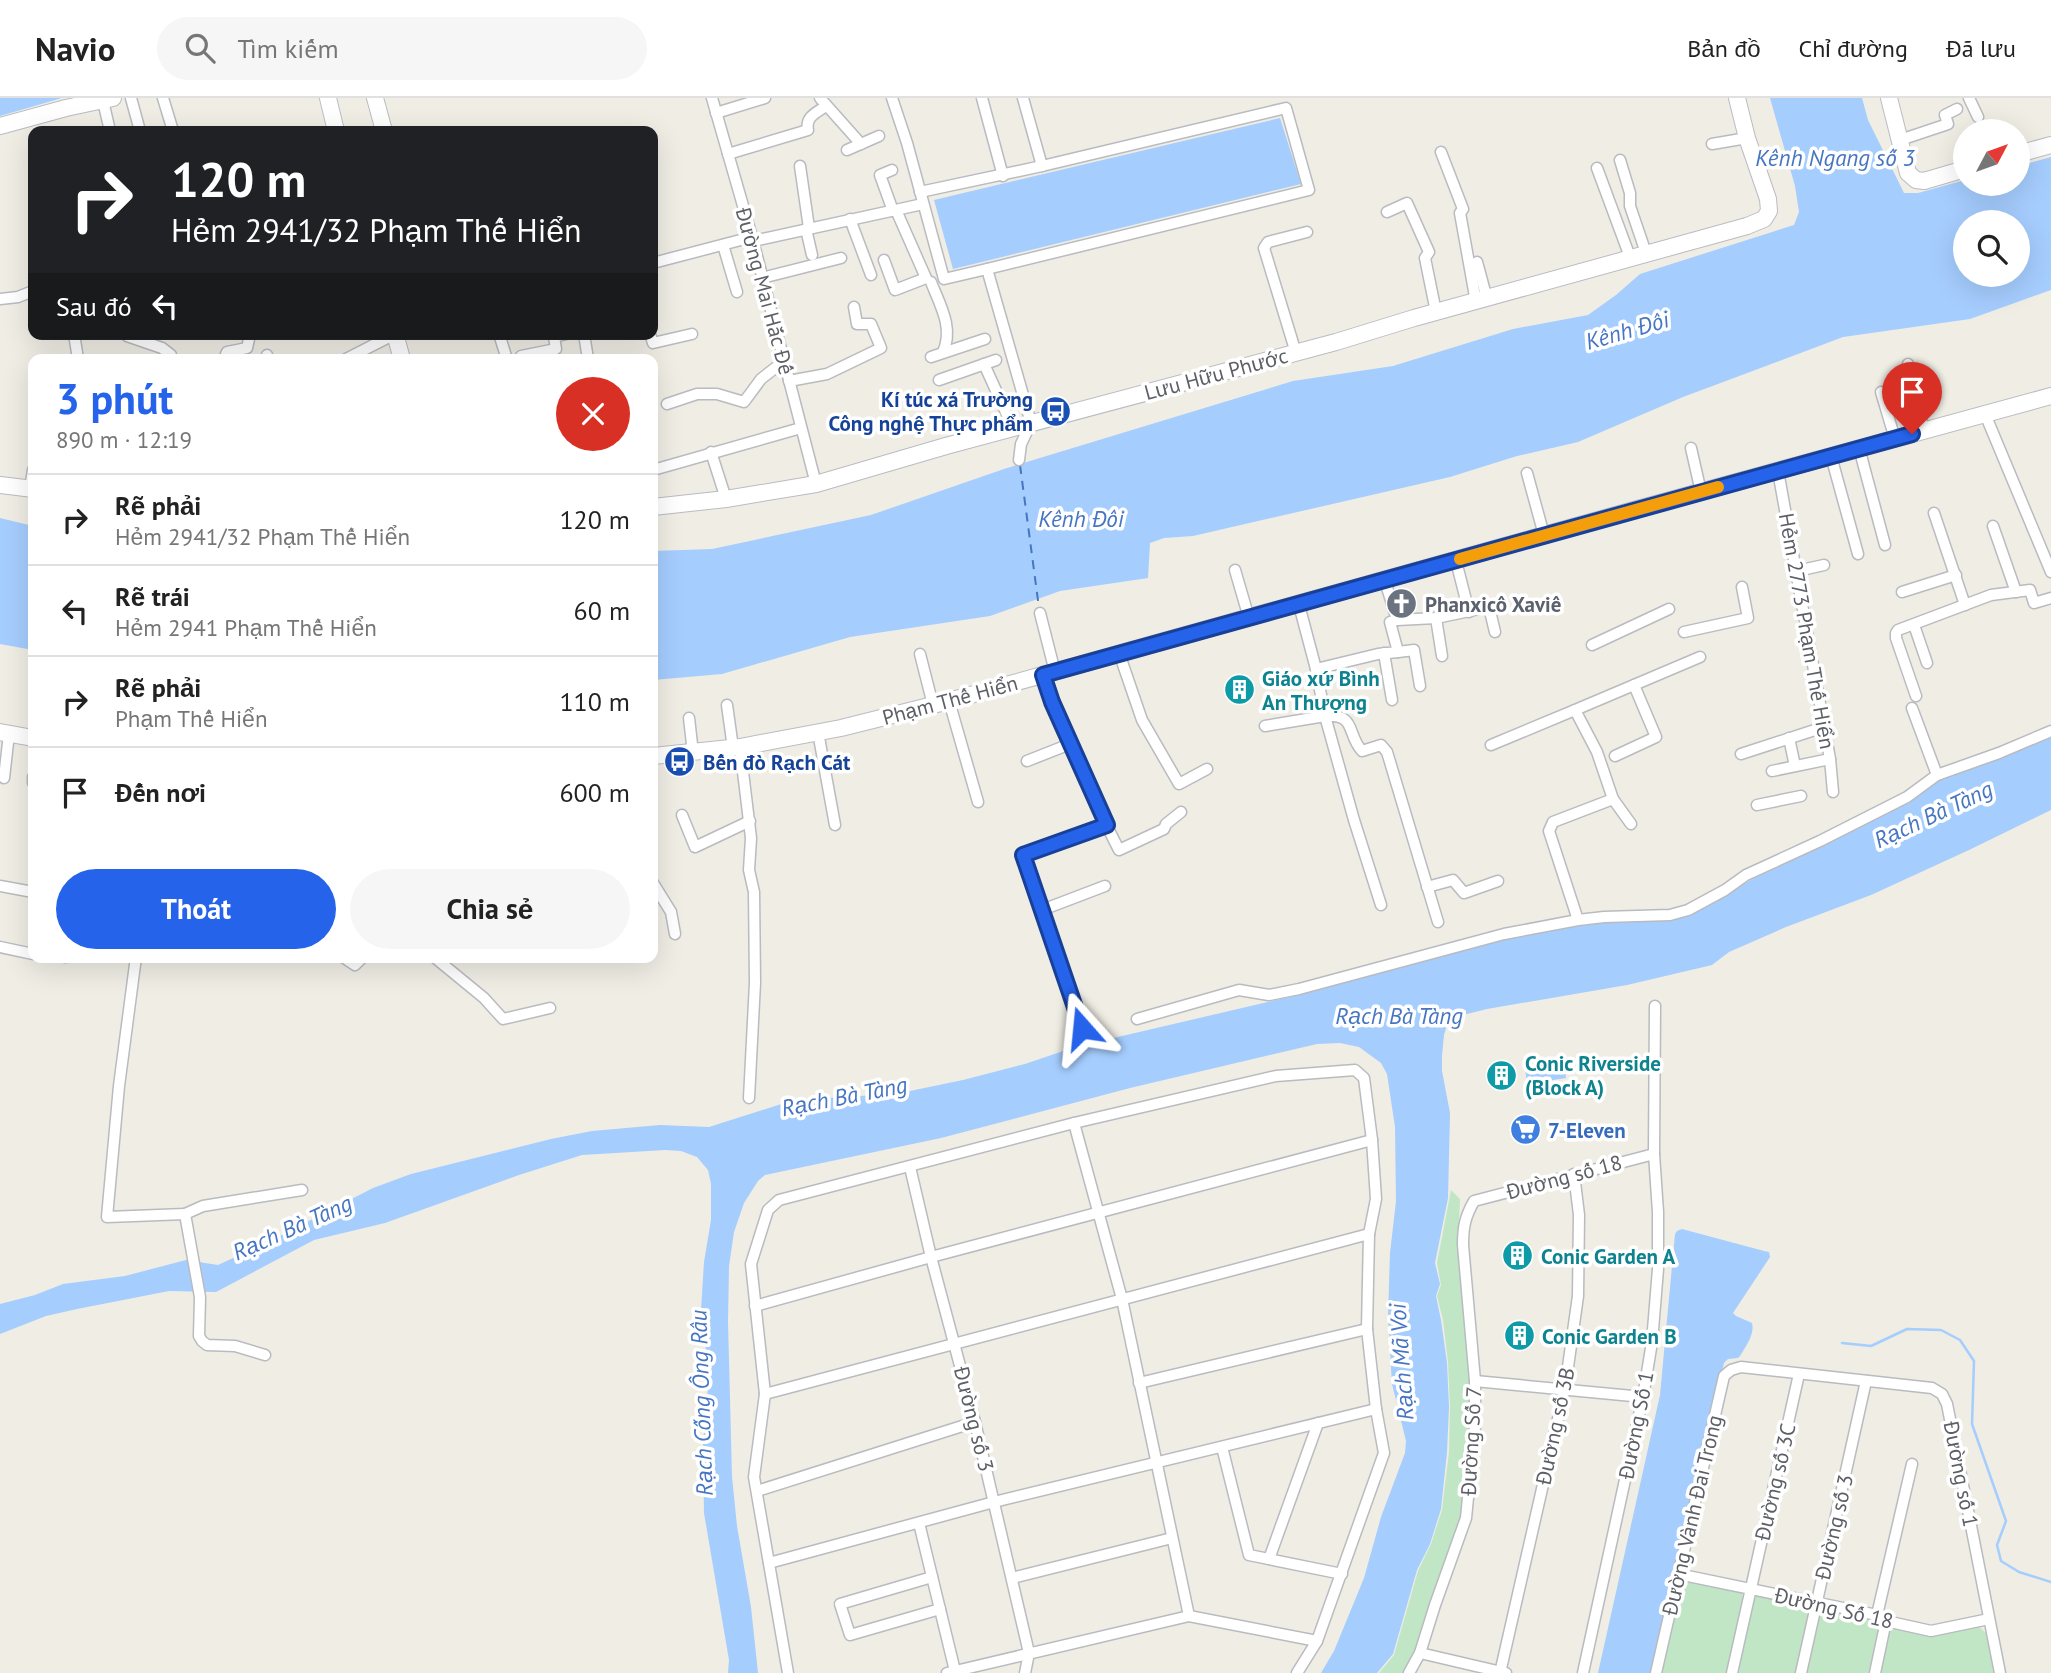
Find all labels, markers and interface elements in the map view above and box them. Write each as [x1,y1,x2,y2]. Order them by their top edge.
search box [157,17,647,80]
text: Navio [35,27,115,70]
icon: search [181,29,219,67]
text: Tìm kiếm [237,32,339,65]
text: Bản đồ [1687,33,1761,64]
text: Chỉ đường [1799,33,1908,64]
text: Đã lưu [1946,33,2016,64]
north arrow [1953,119,2030,196]
map controls [1953,119,2030,287]
water label: Kênh Ngang số 3 [1755,143,1916,172]
text: 120 m [171,147,306,211]
icon: right [56,154,147,245]
street label: Đường Mai Hắc Đế [729,204,800,378]
text: Hẻm 2941/32 Phạm Thế Hiển [171,209,582,251]
button: search [1953,210,2030,287]
icon: left [146,287,184,325]
text: Sau đó [56,290,132,323]
water label: Kênh Đôi [1582,304,1673,356]
street label: Lưu Hữu Phước [1141,342,1291,406]
pin [1882,362,1942,434]
text: 3 phút [56,371,173,426]
icon: arrive [1893,373,1931,411]
button: close [556,377,630,451]
place label: Kí túc xá Trường Công nghệ Thực phẩm [828,386,1033,437]
bus stop icon: Kí túc xá Trường Công nghệ Thực phẩm [1039,394,1073,428]
text: 890 m · 12:19 [56,425,192,454]
text: Rẽ phải [115,489,201,522]
icon: right [56,501,94,539]
text: 120 m [559,503,630,536]
water label: Kênh Đôi [1038,504,1125,533]
street label: Hẻm 2773 Phạm Thế Hiển [1773,511,1841,751]
text: Hẻm 2941/32 Phạm Thế Hiển [115,522,410,551]
text: Rẽ trái [115,580,190,613]
church icon: Phanxicô Xaviê [1385,587,1419,621]
place label: Phanxicô Xaviê [1425,591,1561,618]
icon: left [56,592,94,630]
text: 60 m [574,594,630,627]
text: Hẻm 2941 Phạm Thế Hiển [115,613,377,642]
place label: Giáo xứ Bình An Thượng [1262,665,1380,716]
street label: Phạm Thế Hiển [879,669,1021,731]
text: Rẽ phải [115,671,201,704]
building icon: Giáo xứ Bình An Thượng [1222,673,1256,707]
icon: right [56,683,94,721]
text: 110 m [559,685,630,718]
text: Phạm Thế Hiển [115,704,268,733]
bus stop icon: Bến đò Rạch Cát [663,745,697,779]
place label: Bến đò Rạch Cát [703,749,851,776]
icon: arrive [56,774,94,812]
water label: Rạch Bà Tàng [1869,774,1997,854]
text: Đến nơi [115,776,206,809]
text: 600 m [559,776,630,809]
button: Thoát [56,869,336,949]
button: Chia sẻ [350,869,630,949]
position arrow [1045,991,1119,1065]
water label: Rạch Bà Tàng [1335,1001,1463,1030]
place label: Conic Riverside (Block A) [1525,1050,1661,1101]
building icon: Conic Riverside (Block A) [1485,1058,1519,1092]
water label: Rạch Bà Tàng [779,1070,910,1122]
supermarket icon: 7-Eleven [1508,1113,1542,1147]
place label: 7-Eleven [1548,1117,1626,1144]
street label: Đường số 18 [1502,1149,1625,1206]
water label: Rạch Bà Tàng [228,1188,357,1266]
building icon: Conic Garden A [1501,1239,1535,1273]
place label: Conic Garden A [1541,1243,1675,1270]
water label: Rạch Mã Voi [1382,1302,1420,1421]
water label: Rạch Cống Ông Râu [683,1309,719,1497]
building icon: Conic Garden B [1502,1319,1536,1353]
place label: Conic Garden B [1542,1323,1677,1350]
street label: Đường số 3 [948,1363,1000,1474]
street label: Đường số 3B [1529,1365,1581,1488]
street label: Đường Số 1 [1612,1369,1660,1482]
street label: Đường Số 7 [1455,1386,1487,1497]
street label: Đường Vành Đai Trong [1656,1412,1728,1619]
street label: Đường số 1 [1937,1418,1984,1529]
street label: Đường số 3C [1748,1421,1802,1544]
street label: Đường số 3 [1809,1472,1859,1583]
street label: Đường Số 18 [1771,1581,1896,1635]

